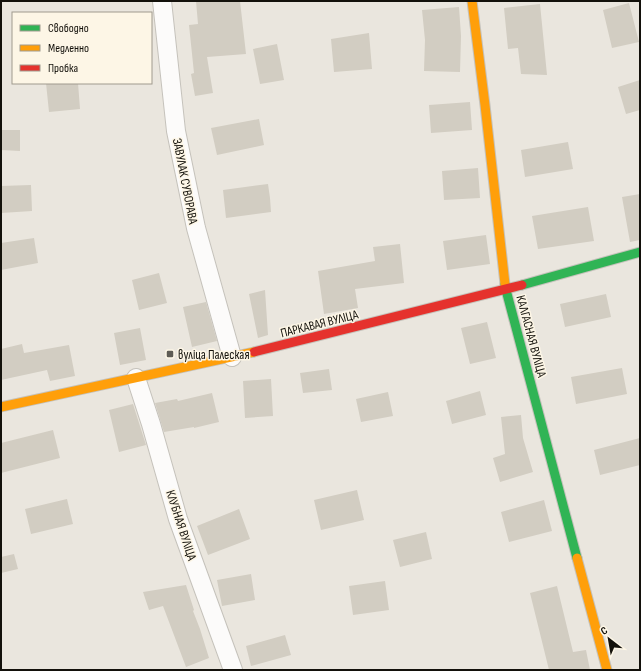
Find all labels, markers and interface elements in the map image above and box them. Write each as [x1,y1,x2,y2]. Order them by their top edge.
legend [12,12,152,84]
text: Свободно [48,21,89,36]
text: Медленно [48,41,89,56]
text: Пробка [48,61,79,76]
street label: ЗАВУЛАК СУВОРАВА [169,137,201,226]
street label: КАЛГАСНАЯ ВУЛІЦА [512,293,550,379]
street label: ПАРКАВАЯ ВУЛІЦА [279,306,360,341]
place label: вуліца Палеская [178,347,249,363]
marker: вуліца Палеская [165,349,175,359]
street label: КЛУБНАЯ ВУЛІЦА [162,488,200,563]
north arrow [589,619,629,659]
text: С [598,624,610,638]

